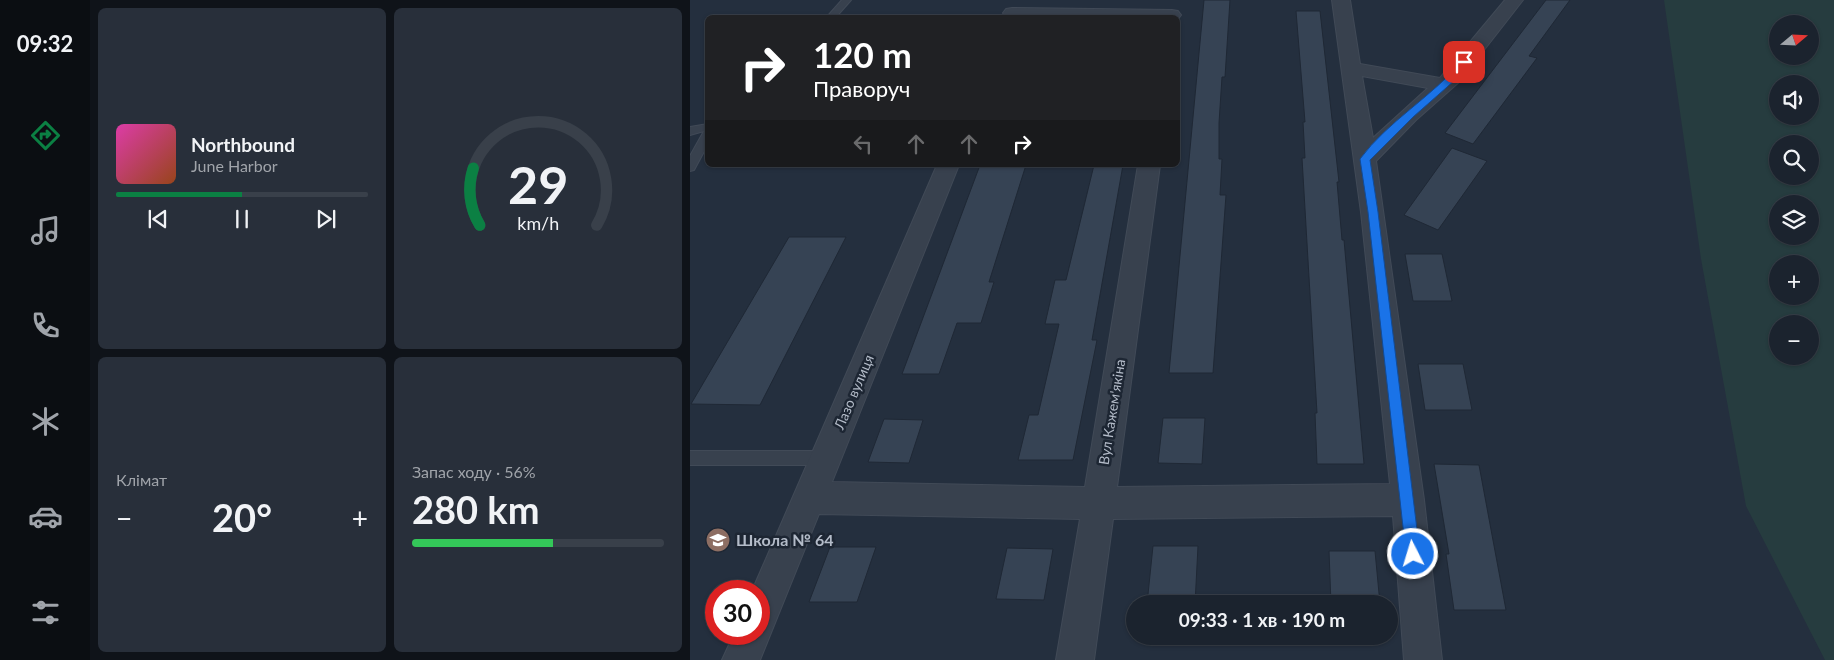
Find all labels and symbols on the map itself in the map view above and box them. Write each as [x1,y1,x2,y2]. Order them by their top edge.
north arrow [1769,15,1819,65]
pin [1443,41,1485,83]
street label: Лазо вулиця [830,352,877,433]
street label: Вул Кажем'якіна [1095,358,1128,466]
school or university icon: Школа № 64 [705,527,731,553]
position arrow [1386,527,1438,579]
place label: Школа № 64 [736,530,833,549]
speed limit sign: 30 [705,580,770,645]

